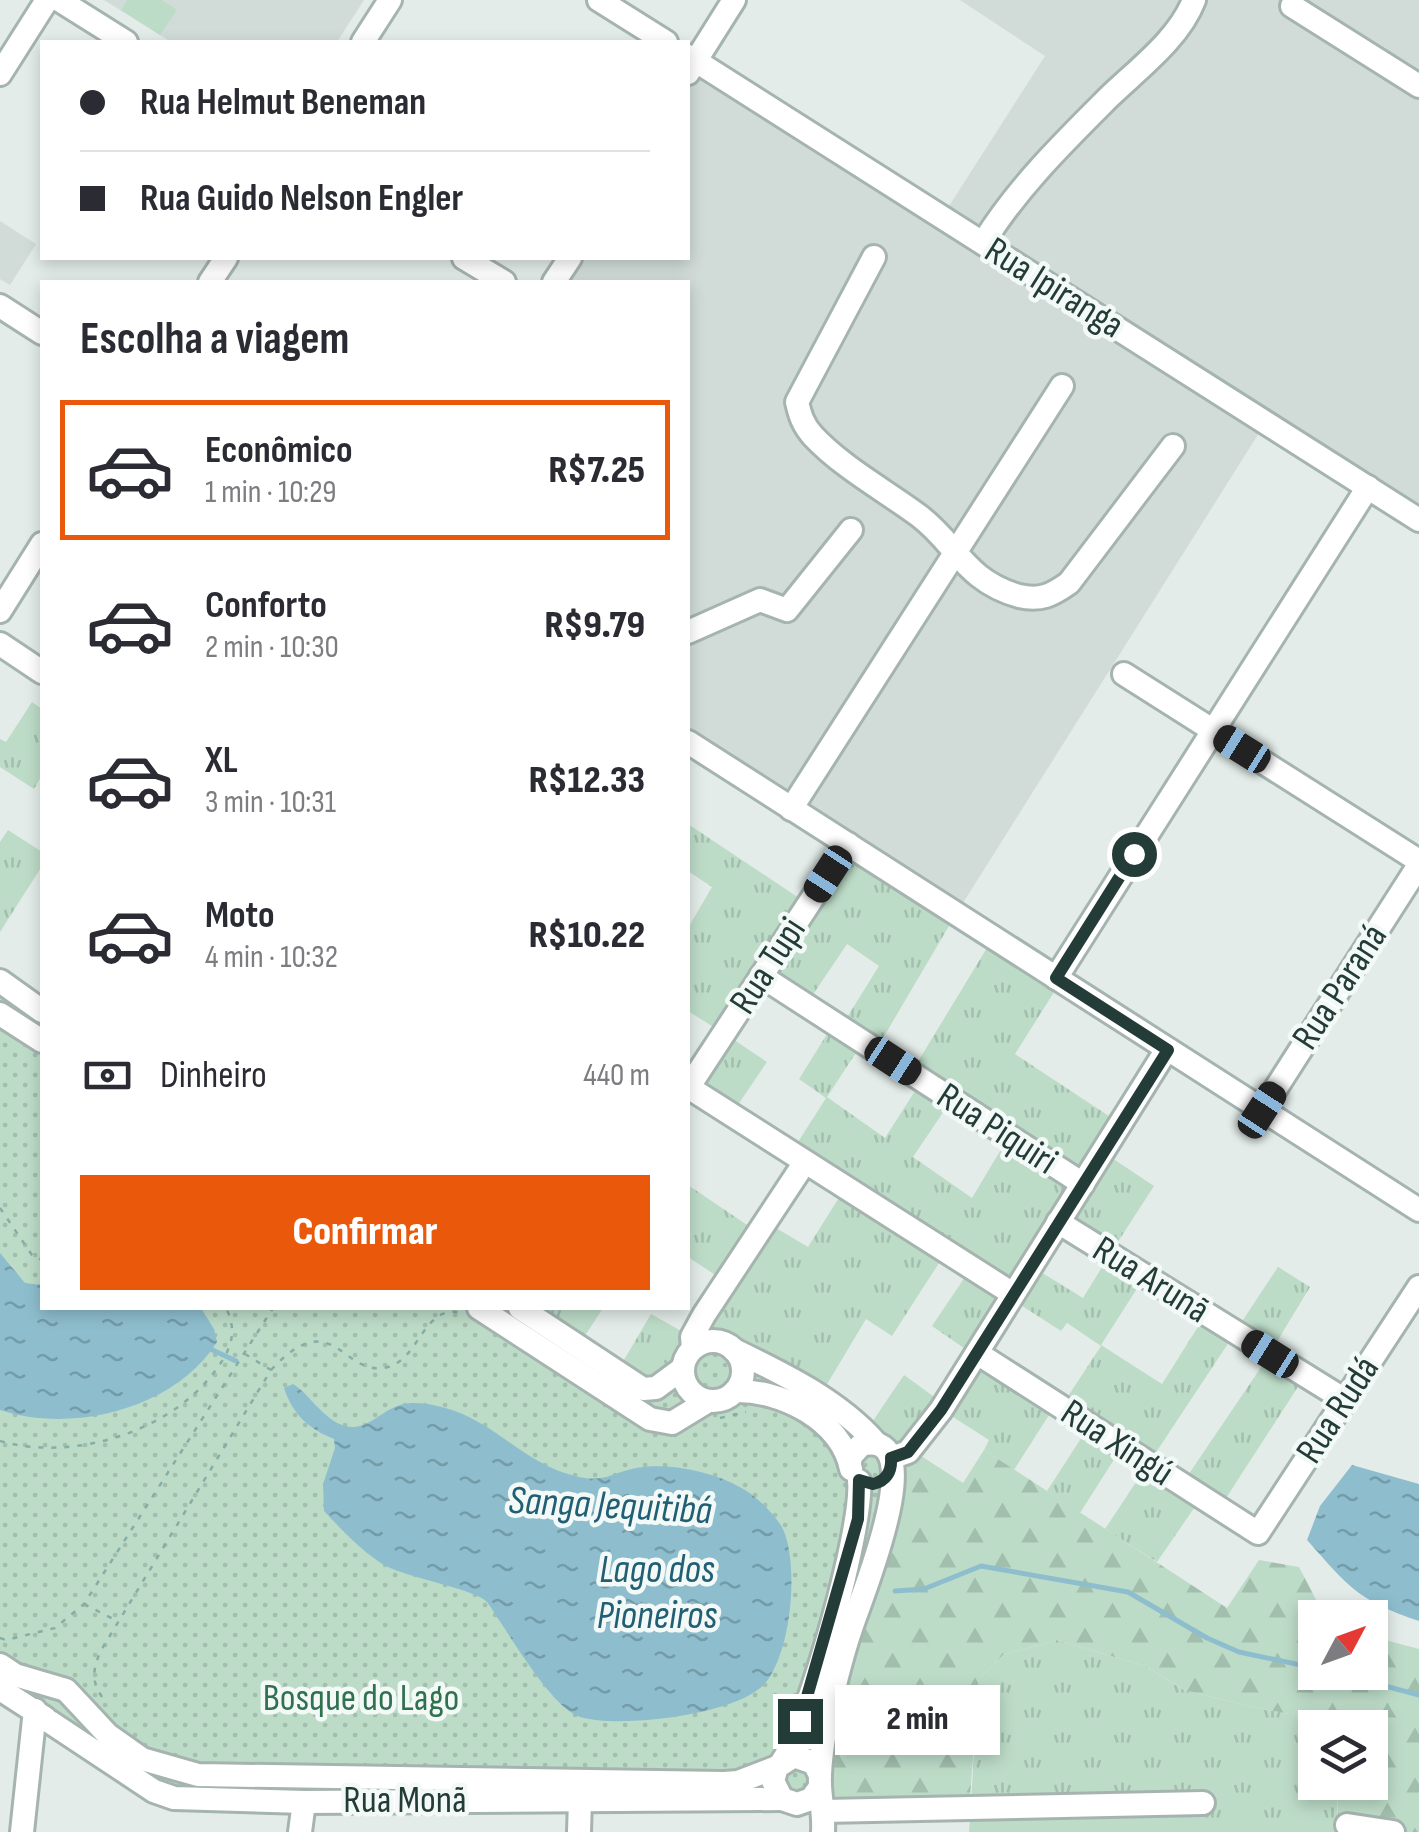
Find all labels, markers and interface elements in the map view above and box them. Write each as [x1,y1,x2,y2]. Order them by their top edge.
text: Rua Helmut Beneman [140,80,426,125]
text: Rua Guido Nelson Engler [140,176,463,221]
street label: Rua Ipiranga [976,228,1132,348]
text: Escolha a viagem [80,312,349,367]
icon: car [85,425,175,515]
text: Econômico [205,428,353,473]
text: R$7.25 [548,448,645,493]
text: 1 min · 10:29 [205,473,337,512]
icon: car [85,580,175,670]
text: Conforto [205,583,327,628]
text: R$9.79 [545,603,645,648]
text: 2 min · 10:30 [205,628,339,667]
car [1209,720,1275,778]
icon: car [85,735,175,825]
text: XL [205,738,238,783]
text: R$12.33 [529,758,645,803]
text: 3 min · 10:31 [205,783,336,822]
route start [1112,832,1157,877]
car [799,841,857,907]
icon: car [85,890,175,980]
text: Moto [205,893,275,938]
street label: Rua Tupi [720,910,816,1022]
text: R$10.22 [529,913,645,958]
street label: Rua Paraná [1283,916,1397,1058]
text: 4 min · 10:32 [205,938,338,977]
car [860,1032,926,1090]
icon: cash [80,1048,135,1103]
text: Dinheiro [160,1053,267,1098]
text: 440 m [583,1056,650,1095]
street label: Rua Piquiri [929,1074,1065,1184]
car [1233,1077,1291,1143]
button: Confirmar [80,1175,650,1290]
street label: Rua Arunã [1084,1227,1218,1333]
car [1237,1325,1303,1383]
street label: Rua Rudá [1287,1348,1389,1472]
street label: Rua Xingú [1053,1390,1181,1496]
water label: Sanga Jequitibá [507,1477,713,1535]
water label: Lago dos Pioneiros [597,1546,717,1640]
north arrow [1298,1600,1388,1690]
map controls [1298,1600,1388,1800]
park label: Bosque do Lago [263,1676,459,1721]
callout: 2 min [835,1686,1000,1756]
route end [778,1699,823,1744]
text: 2 min [886,1700,949,1739]
button: layers [1298,1710,1388,1800]
street label: Rua Monã [343,1778,467,1823]

